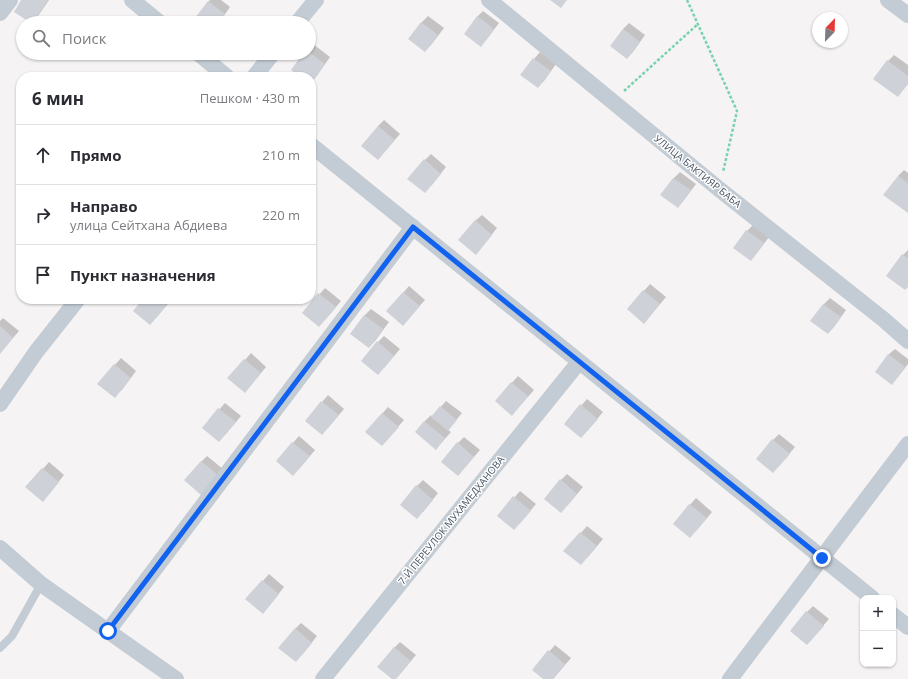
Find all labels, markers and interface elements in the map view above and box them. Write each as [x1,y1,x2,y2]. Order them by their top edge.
north arrow [812,12,848,48]
search box [16,16,316,60]
icon: search [30,27,52,49]
text: Поиск [62,28,106,48]
text: 6 мин [32,87,84,110]
text: Пешком · 430 m [200,89,300,107]
street label: УЛИЦА БАКТИЯР БАБА [651,131,745,211]
icon: ahead [32,144,54,166]
text: Прямо [70,145,122,165]
text: 210 m [262,146,300,164]
text: Направо [70,196,138,216]
icon: right [32,204,54,226]
text: 220 m [262,206,300,224]
text: улица Сейтхана Абдиева [70,216,227,234]
icon: arrive [32,264,54,286]
text: Пункт назначения [70,265,216,285]
street label: 7-Й ПЕРЕУЛОК МУХАМЕДХАНОВА [395,452,508,587]
route end [813,549,831,567]
map controls [860,595,896,667]
button: + [860,595,896,631]
route start [99,622,117,640]
button: − [860,631,896,667]

